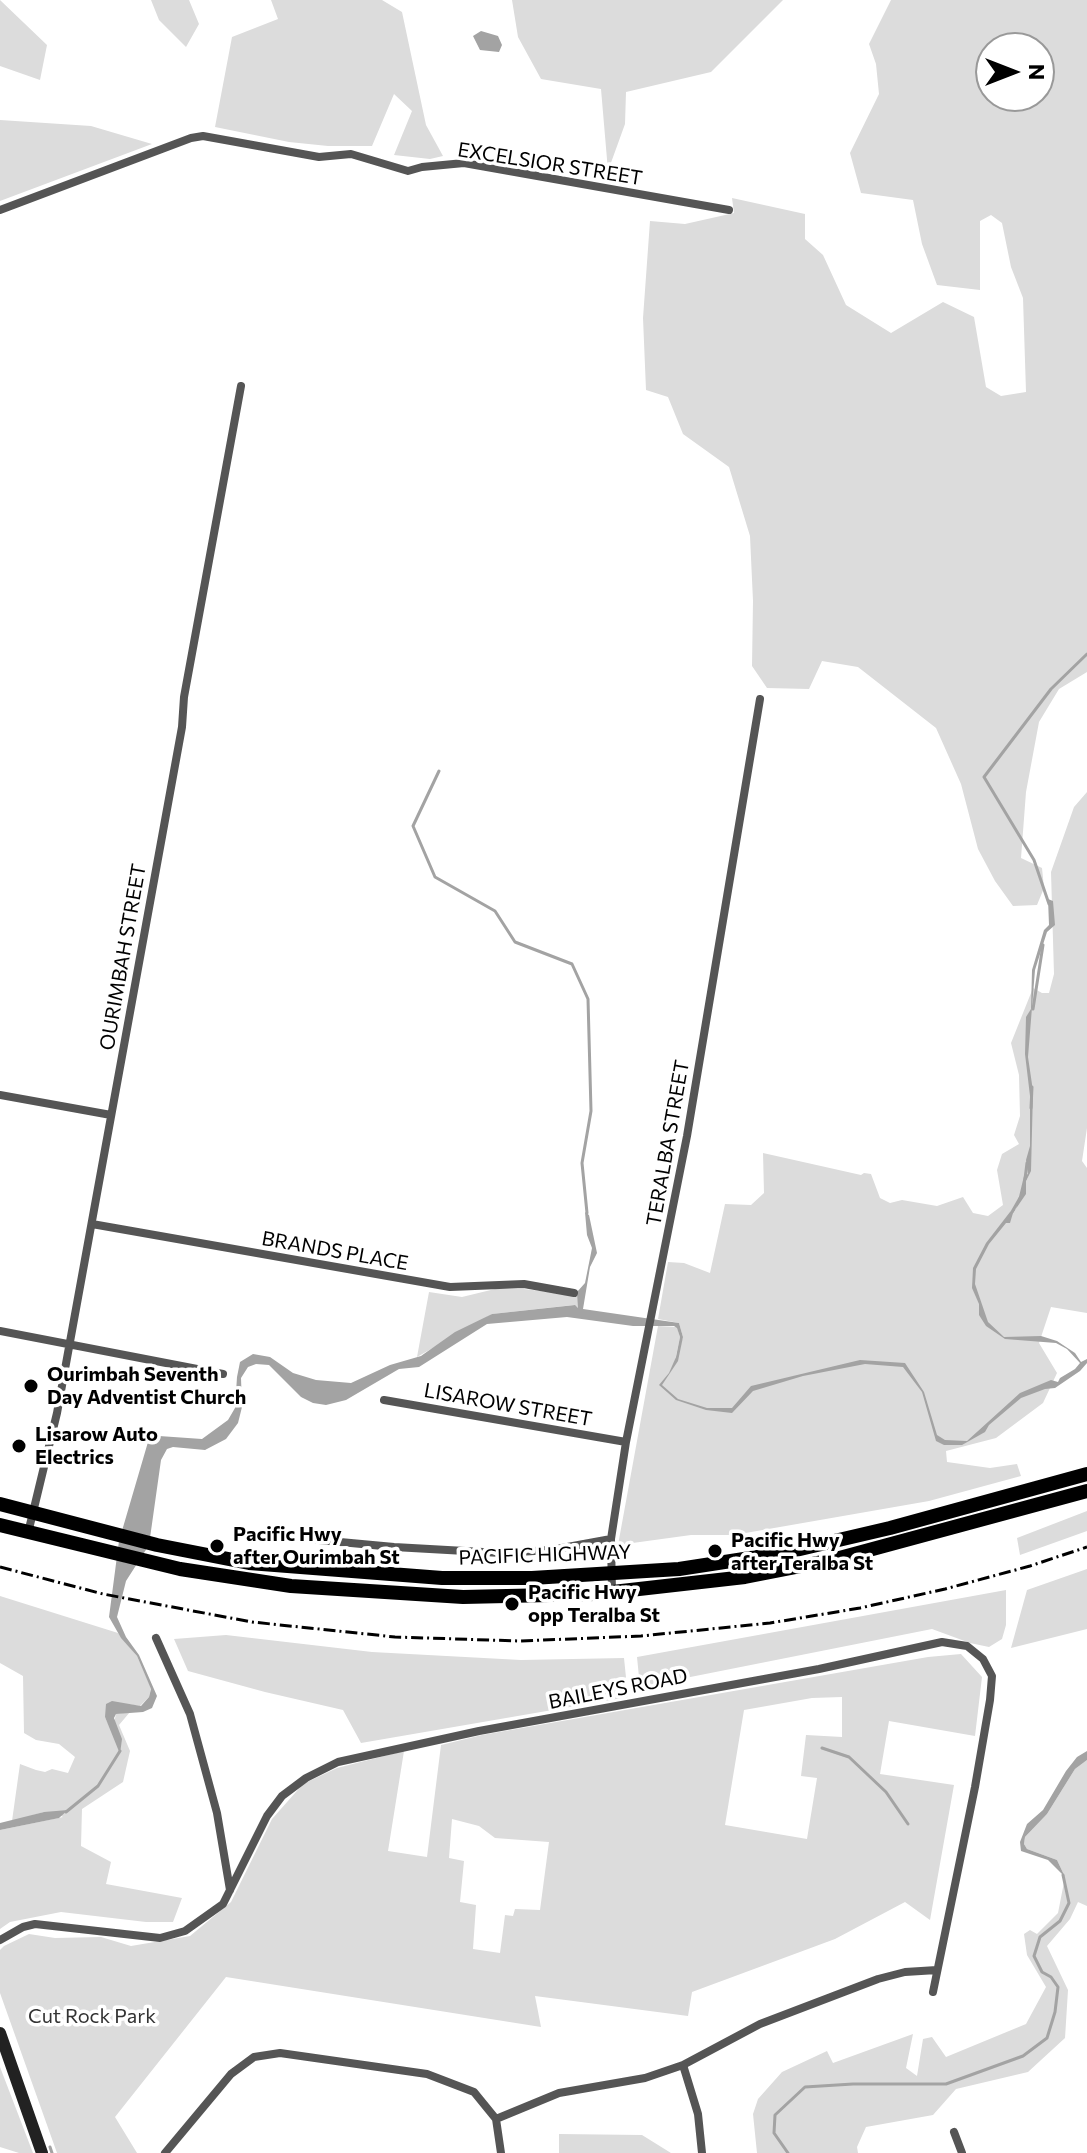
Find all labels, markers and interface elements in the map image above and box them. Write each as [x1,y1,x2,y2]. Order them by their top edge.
north arrow [975,32,1055,112]
text: N [1024,64,1051,80]
street label: EXCELSIOR STREET [456,138,644,190]
street label: OURIMBAH STREET [95,862,151,1052]
street label: TERALBA STREET [642,1058,694,1228]
street label: BRANDS PLACE [260,1226,410,1276]
place label: Ourimbah Seventh Day Adventist Church [47,1362,246,1409]
marker: Ourimbah Seventh Day Adventist Church [22,1377,40,1395]
street label: LISAROW STREET [422,1378,594,1432]
place label: Lisarow Auto Electrics [35,1422,158,1469]
marker: Lisarow Auto Electrics [10,1437,28,1455]
place label: Pacific Hwy after Ourimbah St [233,1522,400,1569]
place label: Pacific Hwy after Teralba St [731,1528,873,1575]
marker: Pacific Hwy after Ourimbah St [208,1537,226,1555]
street label: PACIFIC HIGHWAY [458,1540,632,1570]
marker: Pacific Hwy after Teralba St [706,1542,724,1560]
place label: Pacific Hwy opp Teralba St [528,1580,660,1627]
marker: Pacific Hwy opp Teralba St [503,1595,521,1613]
street label: BAILEYS ROAD [546,1664,690,1714]
park label: Cut Rock Park [28,2004,156,2028]

